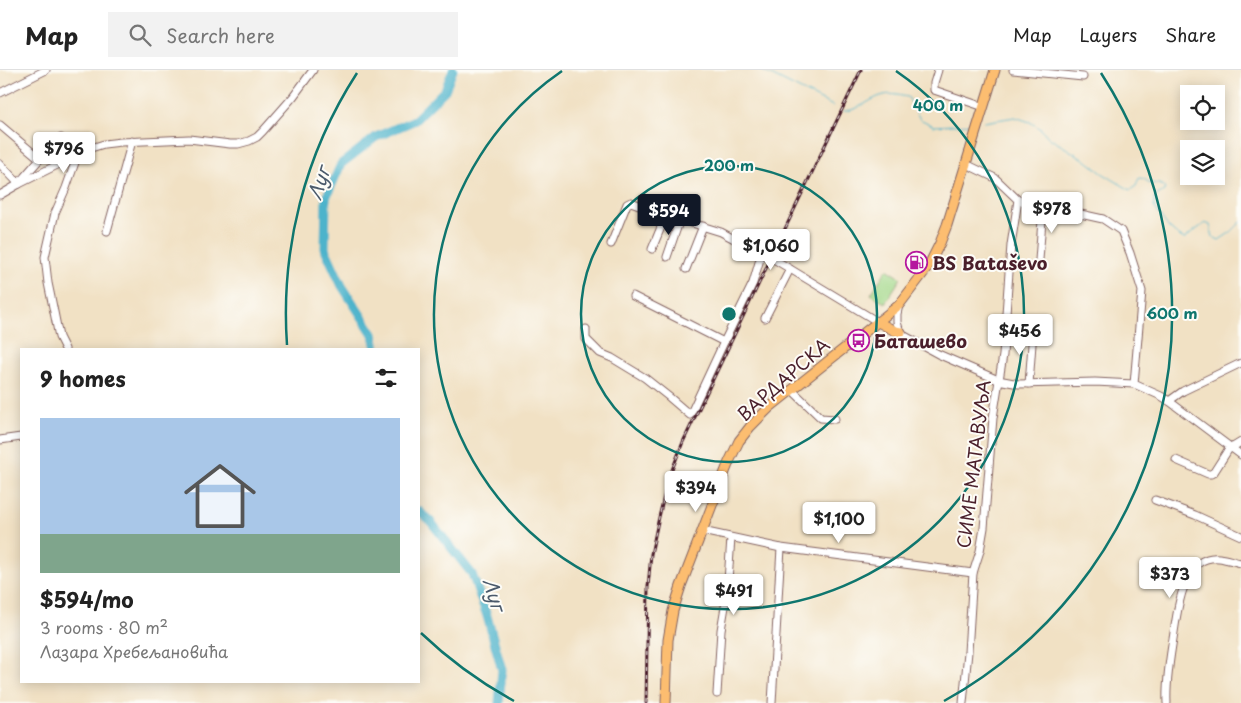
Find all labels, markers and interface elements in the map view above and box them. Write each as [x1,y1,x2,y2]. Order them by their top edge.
search box [108,12,458,57]
text: Map [25,17,78,53]
icon: search [126,21,154,49]
text: Search here [166,21,275,49]
text: Map [1013,21,1052,48]
text: Layers [1080,21,1137,48]
text: Share [1165,21,1216,48]
map controls [1180,85,1225,185]
button: locate [1180,85,1225,130]
text: 400 m [913,93,963,116]
pin: $796 [34,132,94,174]
text: $796 [44,136,84,160]
button: layers [1180,140,1225,185]
text: 200 m [704,153,754,176]
water label: Луг [300,160,338,203]
pin: $978 [1022,191,1082,234]
pin: $594 [639,194,699,236]
text: $978 [1033,196,1071,220]
text: $594 [649,198,689,222]
pin: $1,060 [730,228,812,271]
text: $1,060 [743,233,799,257]
place label: BS Bataševo [932,249,1048,276]
fuel station icon: BS Bataševo [904,250,928,274]
text: 600 m [1146,301,1198,324]
centre of rings [720,305,738,323]
pin: $456 [990,314,1050,356]
text: $456 [999,318,1041,342]
place label: Баташево [874,327,967,354]
bus stop icon: Баташево [846,328,870,352]
street label: ВАРДАРСКА [731,331,835,427]
text: 9 homes [40,362,126,394]
icon: filters [372,364,400,392]
street label: СИМЕ МАТАВУЉА [949,378,997,550]
icon: home [175,451,265,541]
pin: $394 [666,470,726,513]
text: $394 [676,475,716,499]
pin: $1,100 [798,502,880,544]
text: $1,100 [813,506,865,530]
pin: $373 [1140,556,1200,599]
text: $373 [1150,561,1190,585]
water label: Луг [477,574,514,617]
pin: $491 [704,574,764,616]
text: $491 [715,578,753,602]
text: $594/mo [40,583,134,615]
text: 3 rooms · 80 m² [40,615,168,639]
text: Лазара Хребељановића [40,639,228,663]

